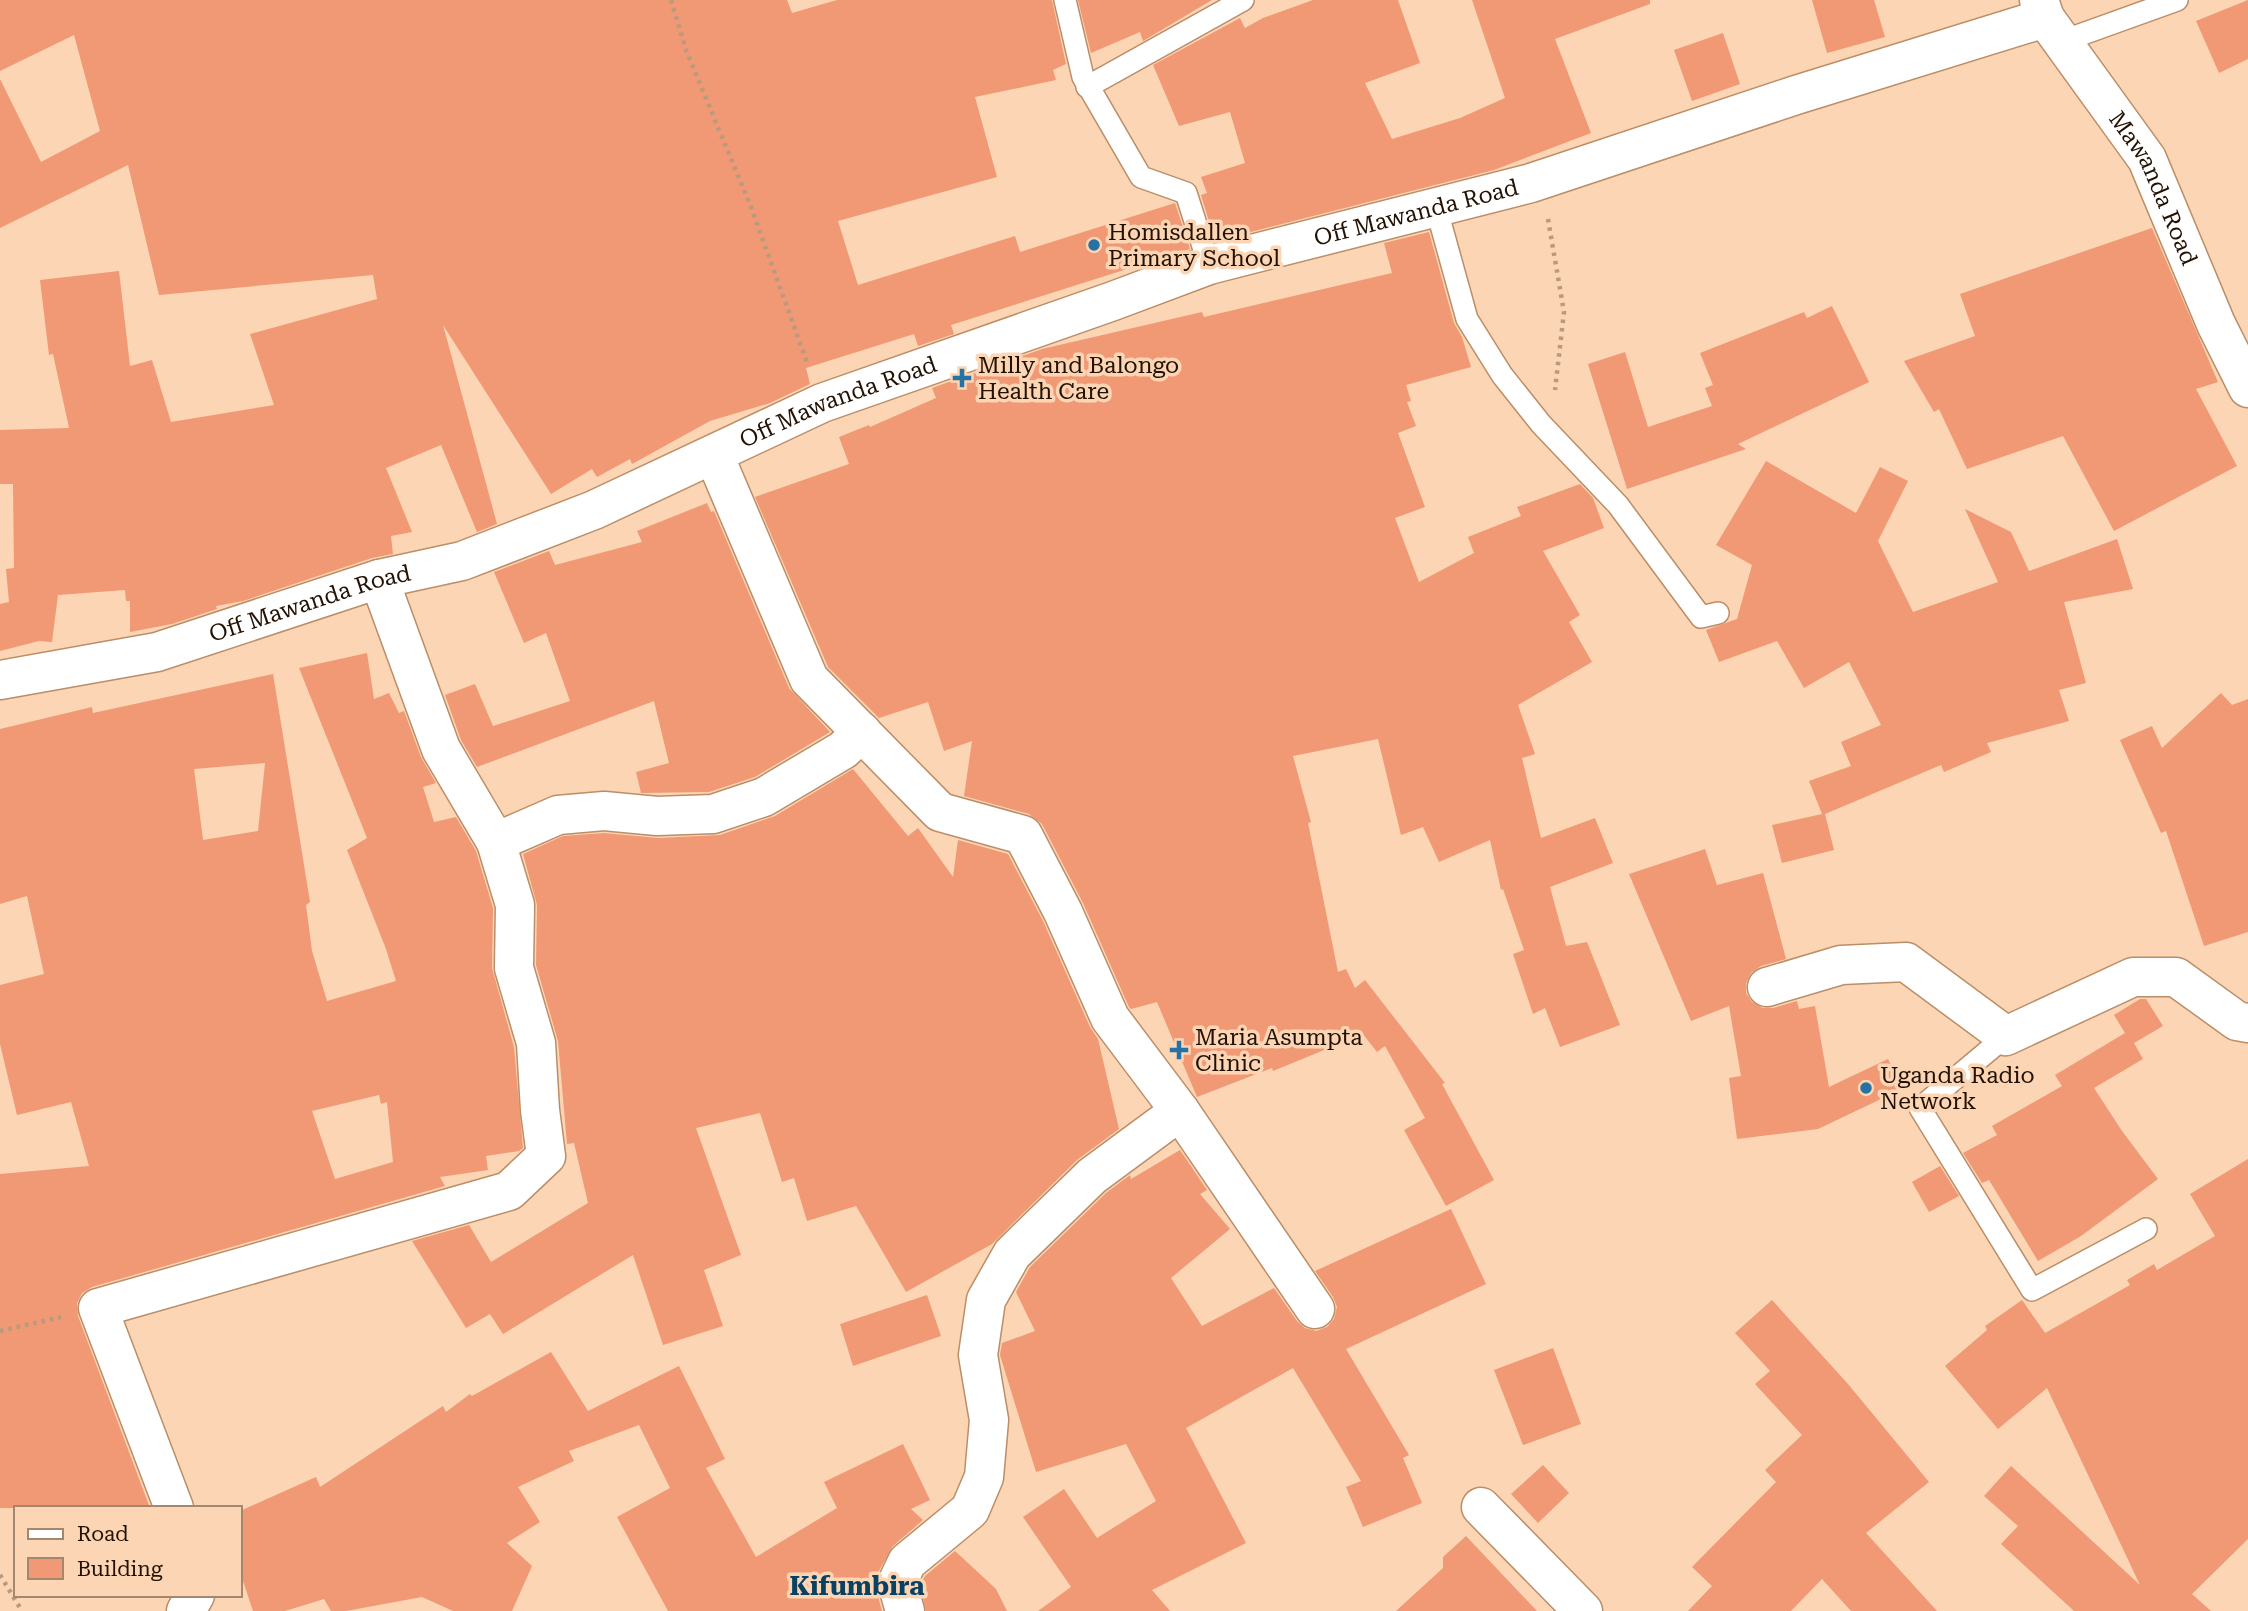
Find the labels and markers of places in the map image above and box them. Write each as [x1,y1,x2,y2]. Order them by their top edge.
place label: Homisdallen Primary School [1108,219,1280,272]
marker: Homisdallen Primary School [1086,237,1102,253]
place label: Milly and Balongo Health Care [978,352,1179,405]
marker: Milly and Balongo Health Care [952,368,972,388]
place label: Maria Asumpta Clinic [1195,1024,1363,1077]
marker: Maria Asumpta Clinic [1169,1040,1189,1060]
place label: Uganda Radio Network [1880,1062,2035,1115]
marker: Uganda Radio Network [1858,1080,1874,1096]

